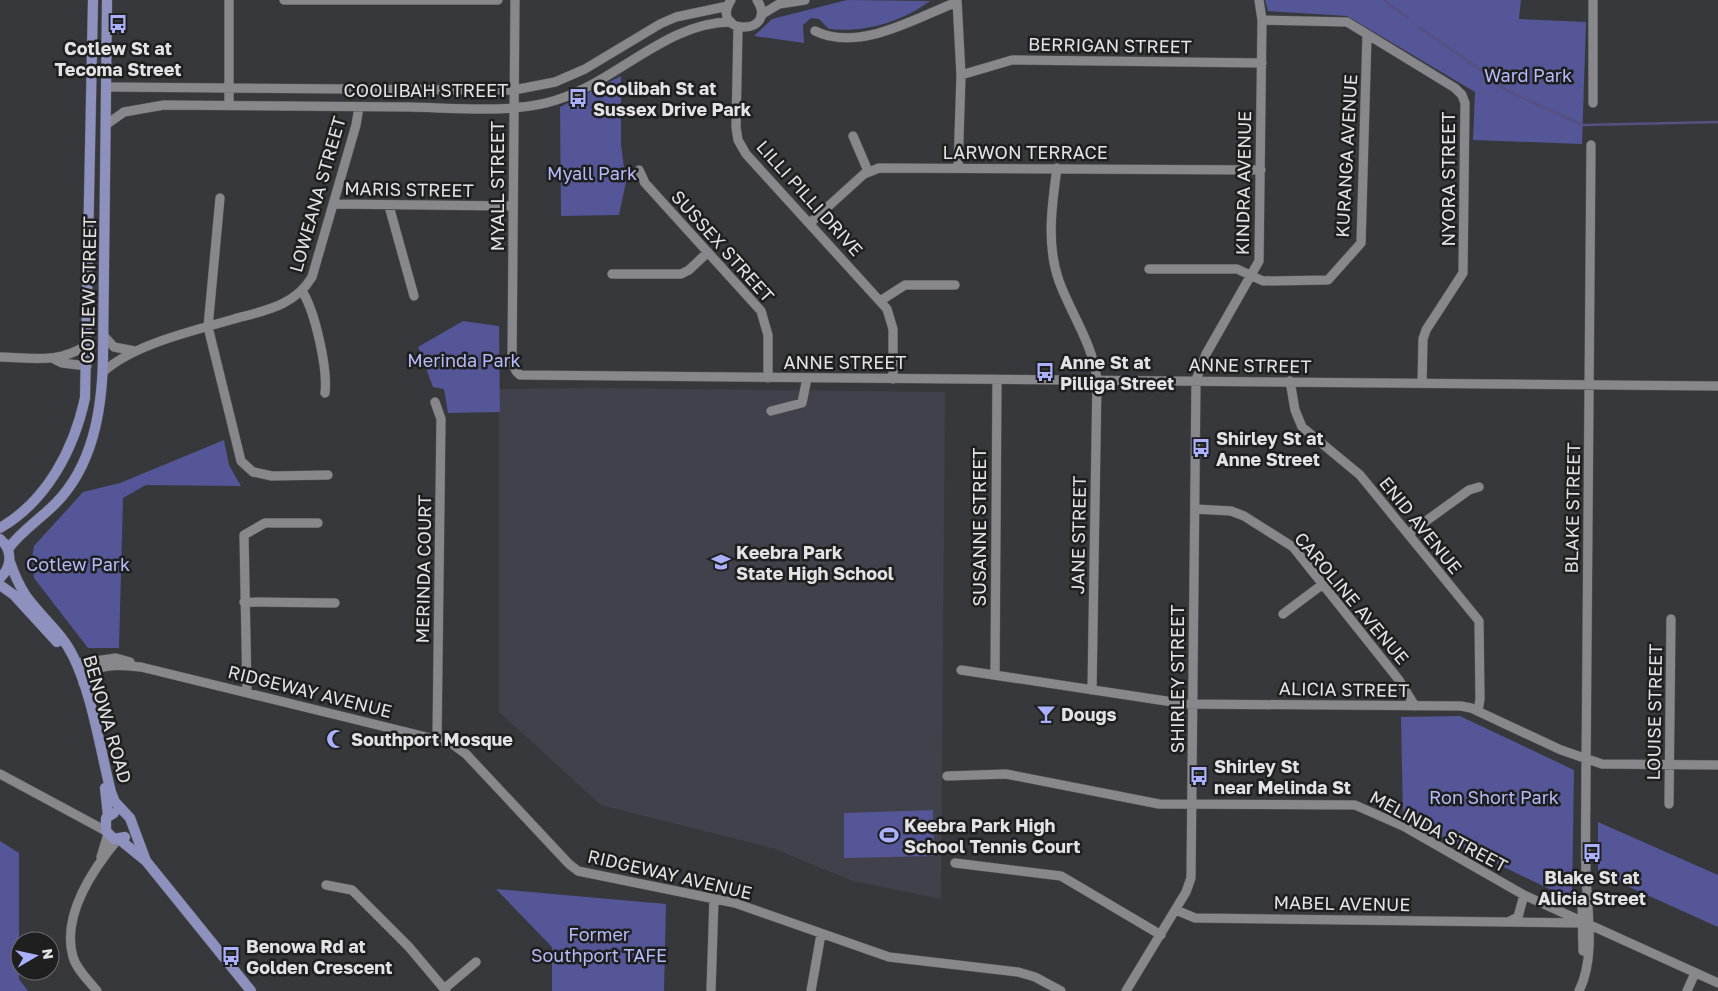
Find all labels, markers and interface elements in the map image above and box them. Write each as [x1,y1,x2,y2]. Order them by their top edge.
bus stop icon: Cotlew St at Tecoma Street [107,13,129,35]
street label: BERRIGAN STREET [1028,33,1192,57]
place label: Cotlew St at Tecoma Street [55,37,181,80]
park label: Ward Park [1484,64,1572,86]
street label: KURANGA AVENUE [1331,74,1361,238]
place label: Coolibah St at Sussex Drive Park [593,77,752,120]
street label: COOLIBAH STREET [344,79,508,101]
bus stop icon: Coolibah St at Sussex Drive Park [567,87,589,109]
street label: KINDRA AVENUE [1231,111,1255,255]
street label: NYORA STREET [1437,112,1459,246]
street label: LOWEANA STREET [284,113,350,275]
street label: MYALL STREET [486,121,508,251]
street label: LILLI PILLI DRIVE [752,136,868,260]
street label: LARWON TERRACE [942,141,1108,163]
park label: Myall Park [547,162,637,184]
street label: MARIS STREET [344,177,474,201]
street label: SUSSEX STREET [667,185,779,307]
street label: COTLEW STREET [76,216,100,364]
park label: Merinda Park [407,349,521,371]
street label: ANNE STREET [784,351,906,373]
place label: Anne St at Pilliga Street [1060,351,1174,394]
street label: ANNE STREET [1188,353,1312,377]
bus stop icon: Anne St at Pilliga Street [1034,361,1056,383]
place label: Shirley St at Anne Street [1216,427,1324,470]
bus stop icon: Shirley St at Anne Street [1190,437,1212,459]
street label: BLAKE STREET [1560,442,1584,574]
street label: SUSANNE STREET [968,448,990,606]
street label: ENID AVENUE [1375,472,1467,578]
street label: JANE STREET [1066,475,1090,595]
street label: MERINDA COURT [411,494,435,644]
street label: CAROLINE AVENUE [1290,527,1414,669]
place label: Keebra Park State High School [736,541,894,584]
school or university icon: Keebra Park State High School [710,551,732,573]
park label: Cotlew Park [26,553,130,575]
street label: SHIRLEY STREET [1166,605,1188,753]
street label: LOUISE STREET [1642,643,1666,781]
street label: BENOWA ROAD [79,652,137,786]
street label: RIDGEWAY AVENUE [226,660,394,722]
street label: ALICIA STREET [1279,677,1409,701]
bar icon: Dougs [1035,703,1057,725]
place label: Dougs [1061,703,1117,725]
mosque icon: Southport Mosque [325,728,347,750]
place label: Southport Mosque [351,728,513,750]
place label: Shirley St near Melinda St [1214,755,1351,798]
bus stop icon: Shirley St near Melinda St [1188,765,1210,787]
street label: MELINDA STREET [1366,785,1512,877]
park label: Ron Short Park [1429,786,1559,808]
place label: Keebra Park High School Tennis Court [904,814,1080,857]
sports icon: Keebra Park High School Tennis Court [878,824,900,846]
bus stop icon: Blake St at Alicia Street [1581,842,1603,864]
street label: RIDGEWAY AVENUE [586,844,754,904]
place label: Blake St at Alicia Street [1538,866,1646,909]
street label: MABEL AVENUE [1274,891,1410,915]
park label: Former Southport TAFE [531,923,667,966]
north arrow [10,931,60,981]
place label: Benowa Rd at Golden Crescent [246,935,392,978]
bus stop icon: Benowa Rd at Golden Crescent [220,945,242,967]
text: N [39,947,58,960]

